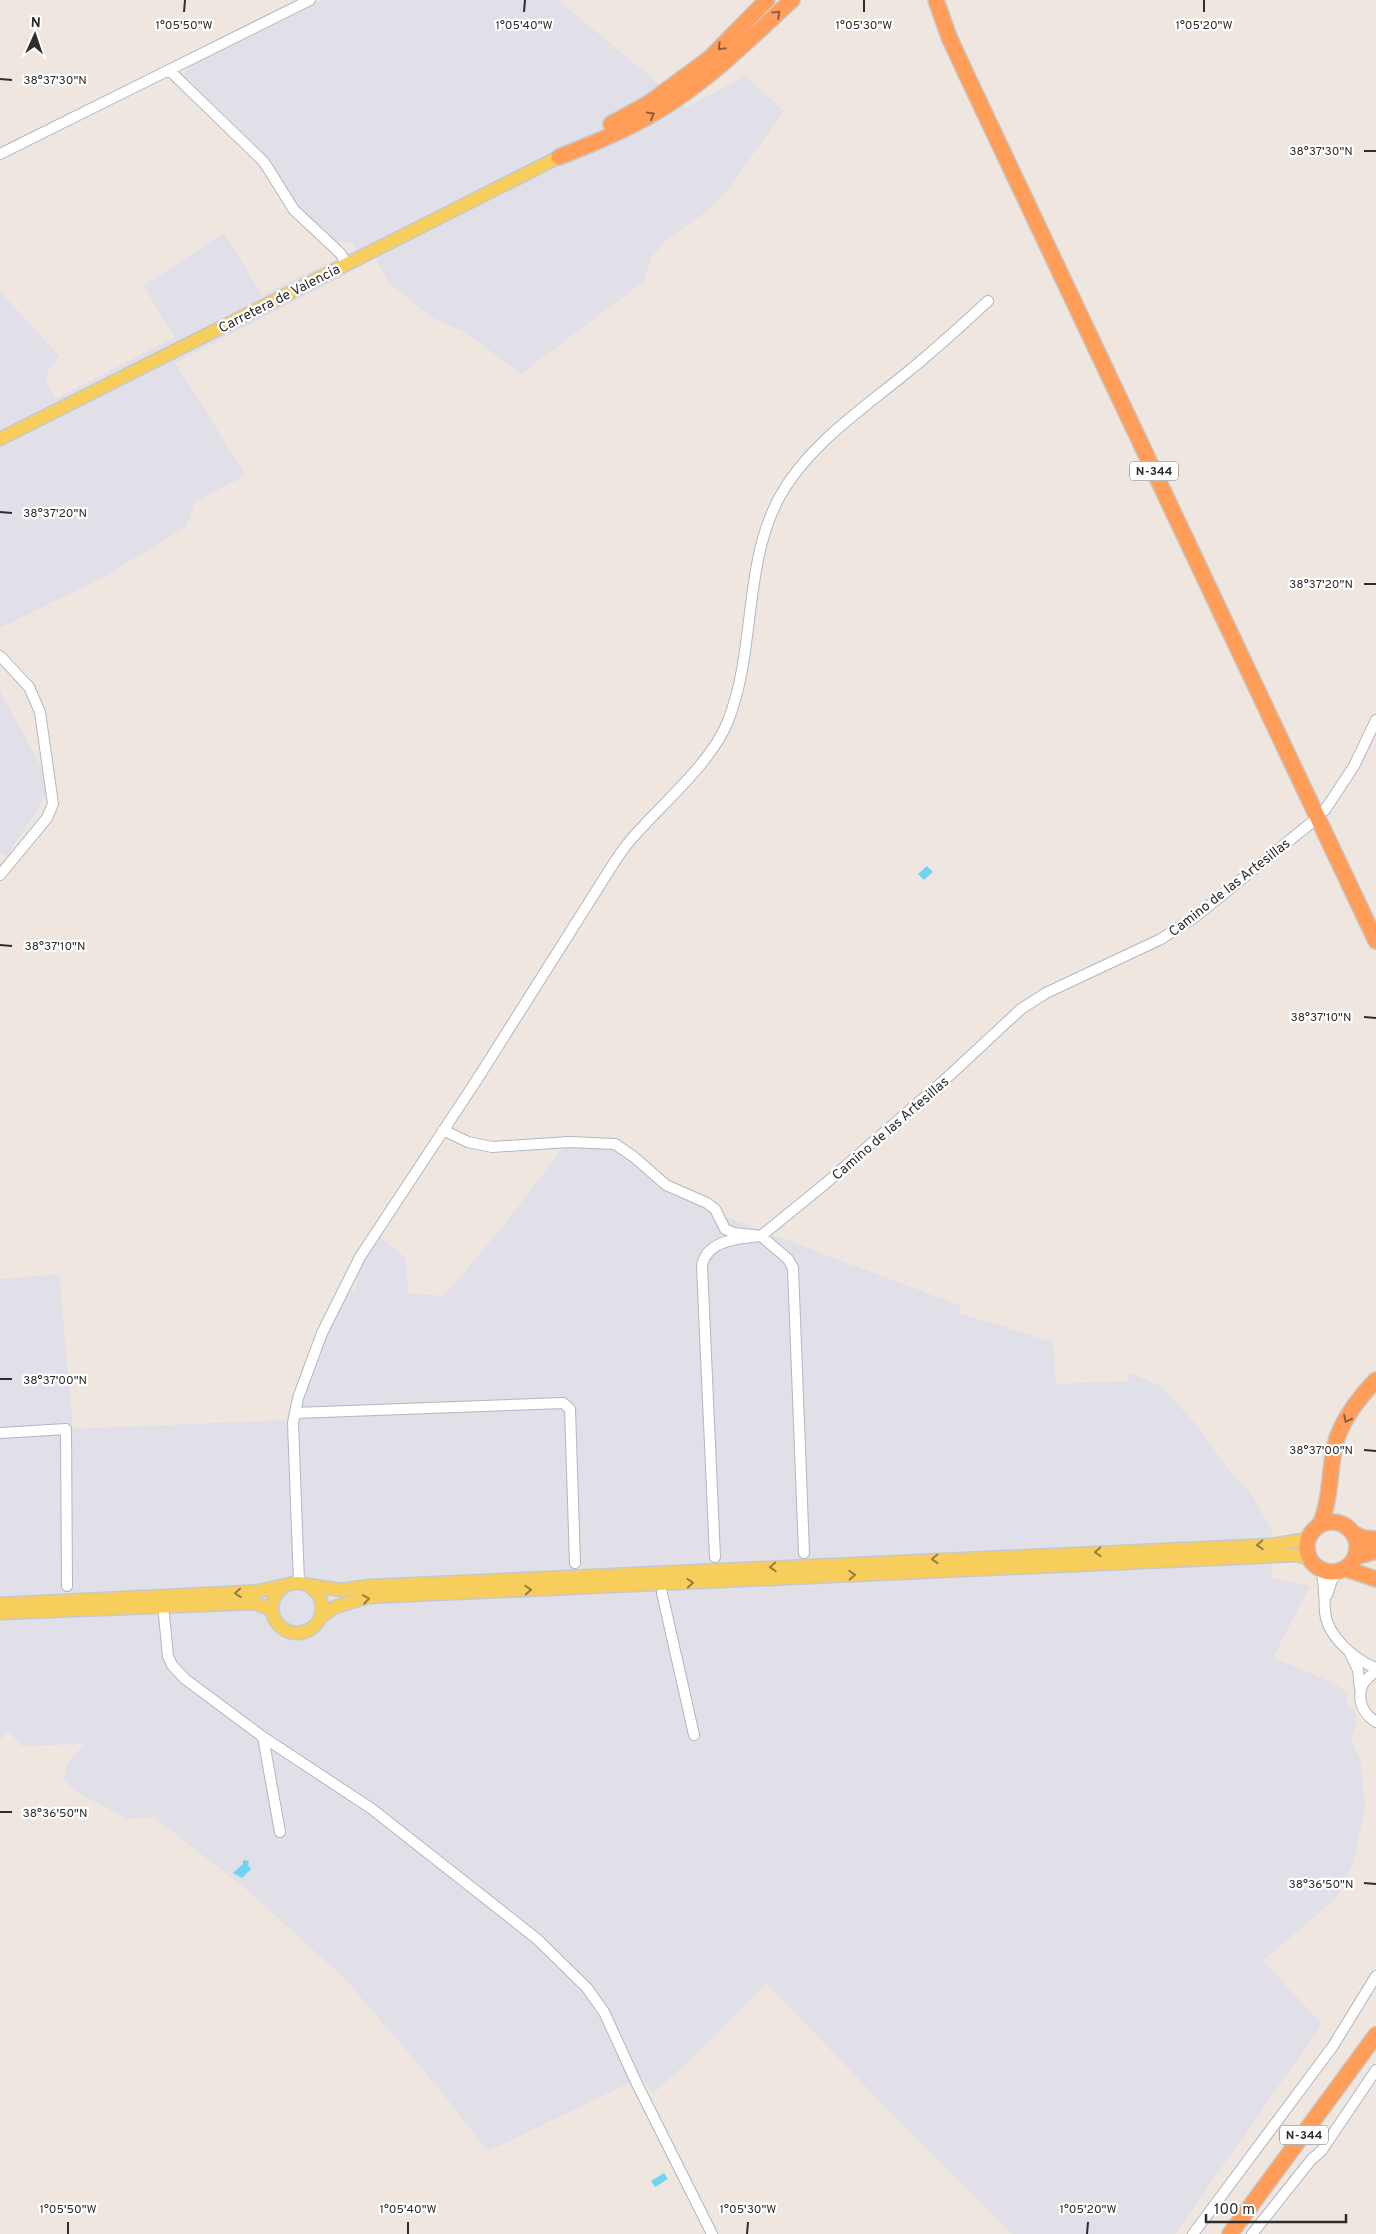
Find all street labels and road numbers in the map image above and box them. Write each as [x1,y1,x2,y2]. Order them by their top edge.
street label: Carretera de Valencia [216,261,343,337]
road number: N-344 [1130,462,1178,481]
street label: Camino de las Artesillas [1166,836,1294,941]
street label: Camino de las Artesillas [829,1074,953,1185]
road number: N-344 [1280,2126,1328,2144]

